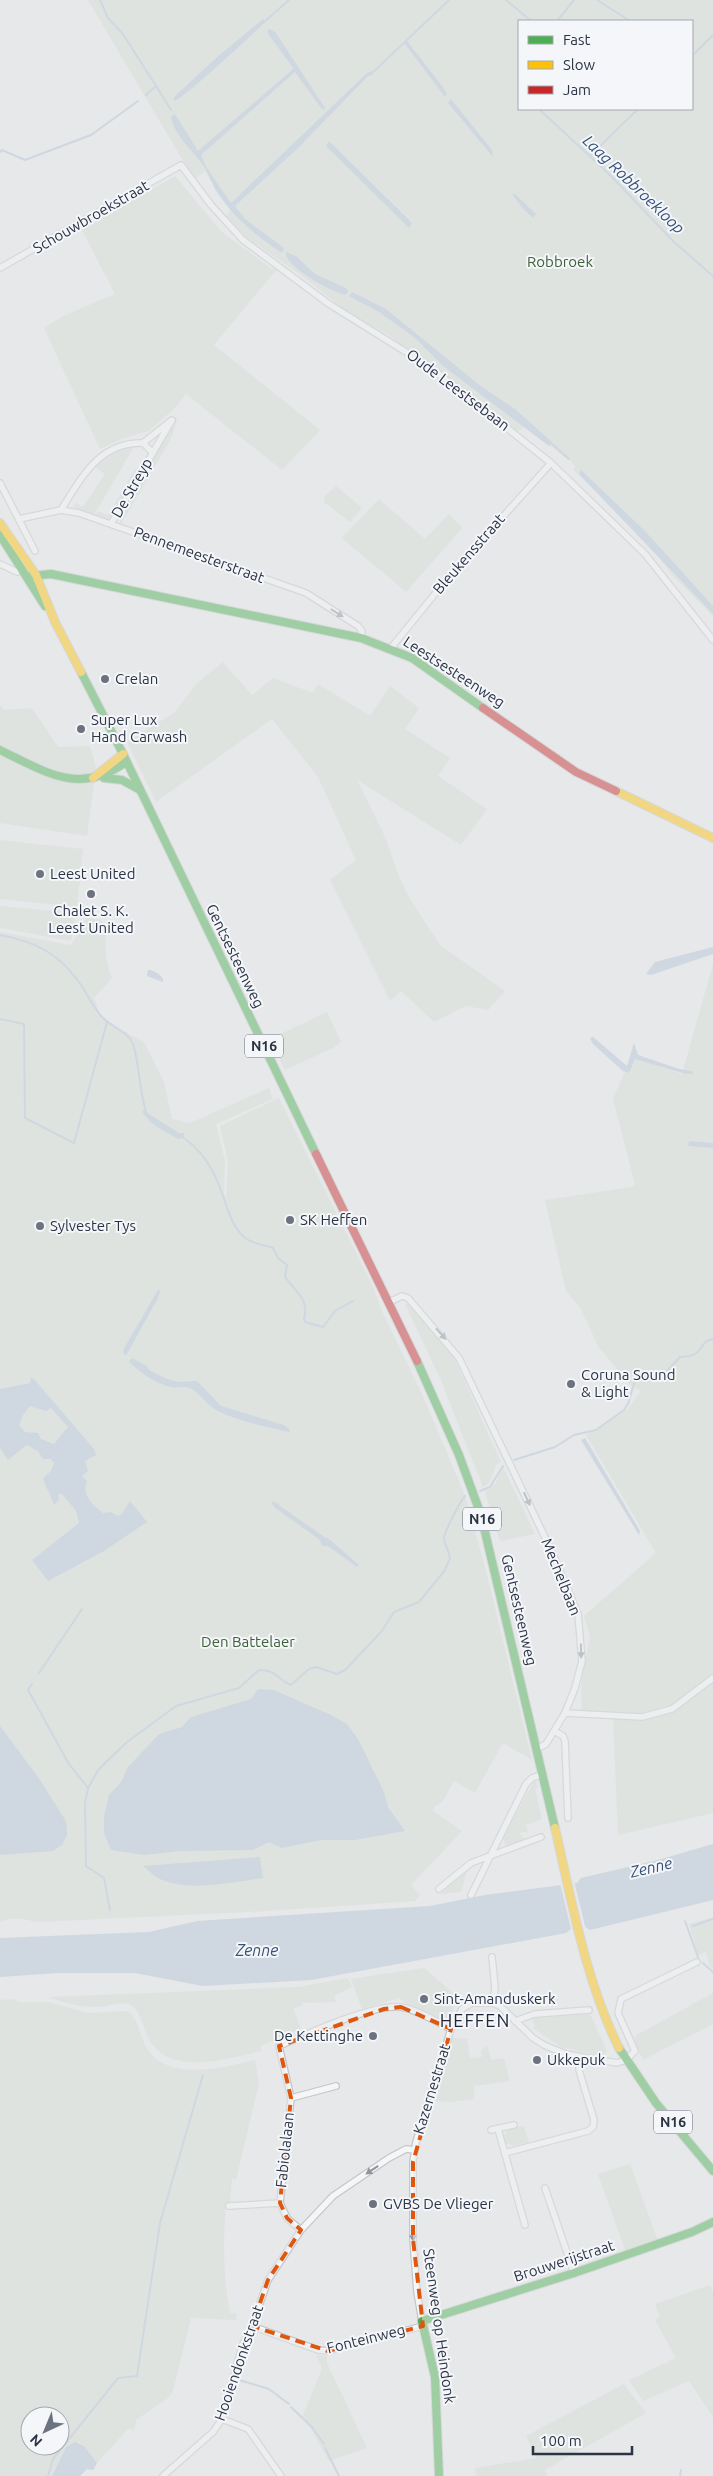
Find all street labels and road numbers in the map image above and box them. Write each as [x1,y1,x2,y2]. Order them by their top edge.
street label: Schouwbroekstraat [30,176,152,257]
street label: Oude Leestsebaan [403,345,513,434]
street label: De Streyp [108,455,155,521]
street label: Bleukensstraat [429,510,508,597]
street label: Pennemeesterstraat [132,523,267,586]
street label: Leestsesteenweg [400,632,508,711]
street label: Gentsesteenweg [203,901,268,1011]
road number: N16 [245,1034,283,1058]
road number: N16 [463,1508,501,1530]
street label: Mechelbaan [538,1536,585,1618]
street label: Gentsesteenweg [498,1553,541,1667]
street label: Kazernestraat [410,2041,453,2136]
road number: N16 [654,2110,692,2134]
street label: Fabiolalaan [272,2111,297,2189]
street label: Brouwerijstraat [511,2236,616,2285]
street label: Steenweg op Heindonk [420,2247,459,2405]
street label: Hooiendonkstraat [211,2302,266,2423]
street label: Fonteinweg [325,2321,407,2356]

